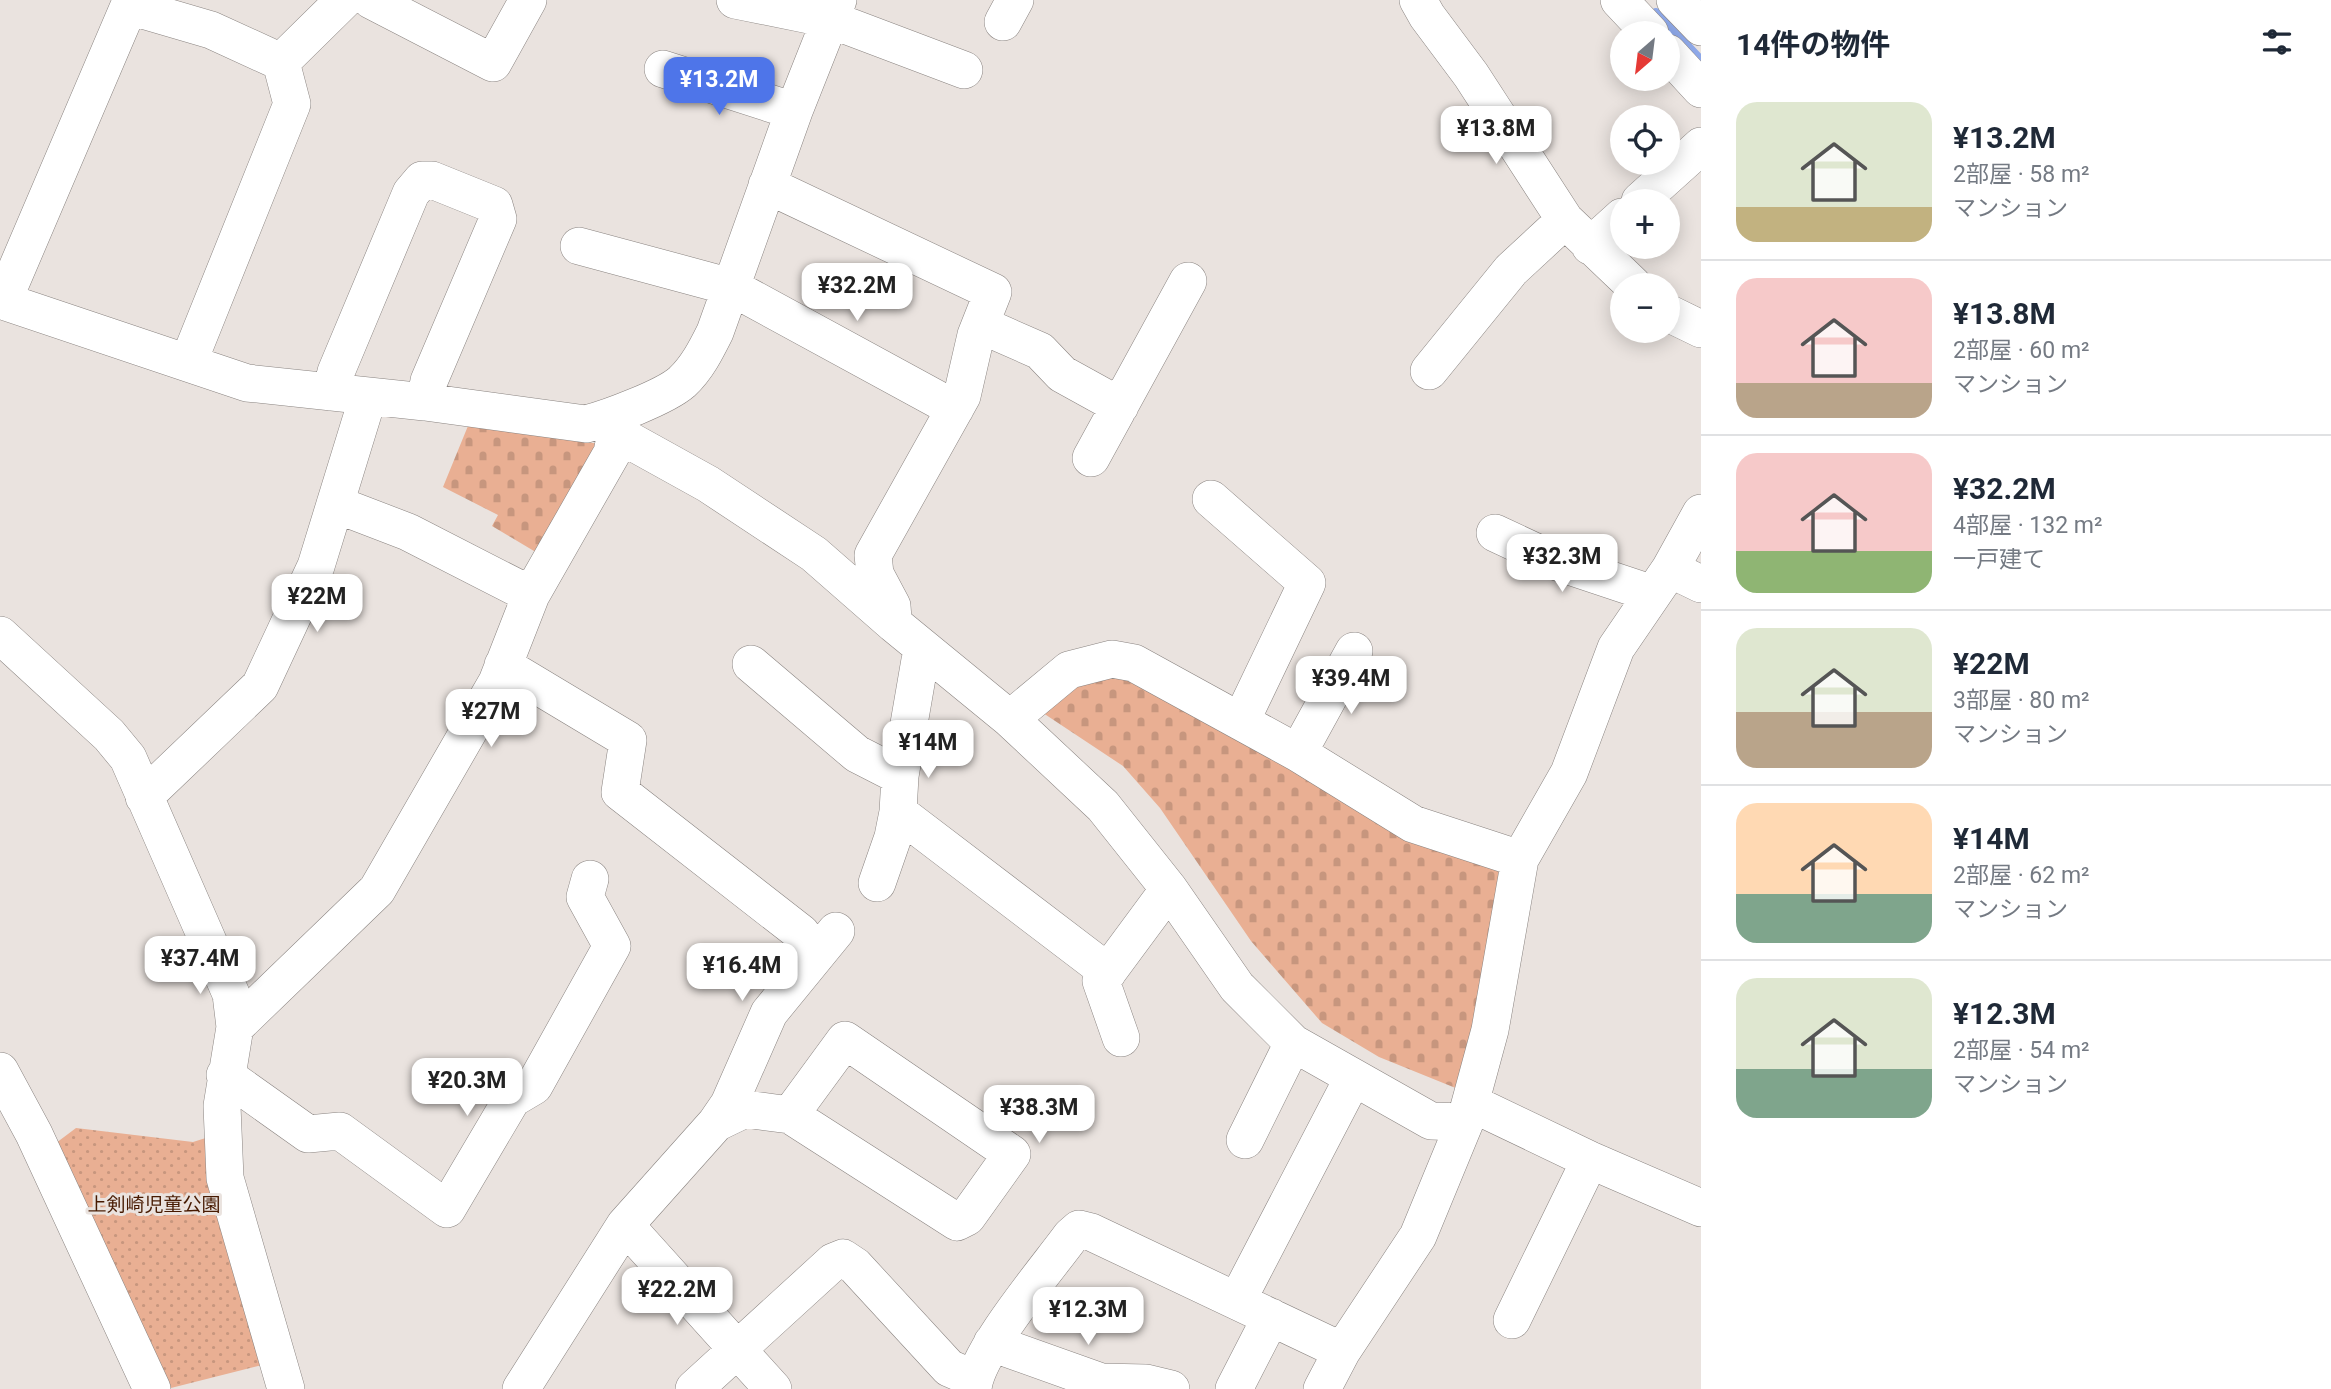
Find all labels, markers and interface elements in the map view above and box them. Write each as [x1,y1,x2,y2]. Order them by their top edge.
north arrow [1610,21,1680,91]
map controls [1610,21,1680,343]
icon: filters [2258,23,2296,61]
text: 14件の物件 [1736,27,1890,62]
pin: ¥13.2M [662,58,776,117]
text: ¥13.2M [680,66,758,93]
button: locate [1610,105,1680,175]
pin: ¥13.8M [1439,106,1553,166]
text: ¥13.8M [1457,115,1535,142]
text: ¥13.2M [1953,120,2056,155]
icon: home [1792,130,1876,214]
text: 2部屋 · 58 m² [1953,161,2090,188]
button: + [1610,189,1680,259]
text: マンション [1953,195,2068,222]
pin: ¥32.2M [800,264,914,323]
text: ¥32.2M [818,272,896,299]
button: − [1610,273,1680,343]
text: ¥13.8M [1953,296,2056,331]
icon: home [1792,306,1876,390]
text: 2部屋 · 60 m² [1953,337,2090,364]
text: マンション [1953,371,2068,398]
text: ¥32.2M [1953,471,2056,506]
icon: home [1792,481,1876,565]
text: 4部屋 · 132 m² [1953,512,2102,539]
pin: ¥32.3M [1505,534,1619,594]
text: ¥32.3M [1523,543,1601,570]
text: 一戸建て [1953,546,2045,573]
pin: ¥22M [276,574,358,634]
text: ¥22M [288,583,346,610]
text: ¥22M [1953,646,2030,681]
pin: ¥39.4M [1294,656,1408,716]
icon: home [1792,656,1876,740]
text: ¥39.4M [1312,665,1390,692]
text: 3部屋 · 80 m² [1953,687,2090,714]
pin: ¥27M [450,690,532,749]
text: ¥27M [462,698,520,725]
pin: ¥14M [887,720,969,780]
text: マンション [1953,721,2068,748]
text: ¥14M [899,729,957,756]
text: ¥14M [1953,821,2030,856]
icon: home [1792,831,1876,915]
text: 2部屋 · 62 m² [1953,862,2090,889]
text: マンション [1953,896,2068,923]
pin: ¥37.4M [143,936,257,996]
pin: ¥16.4M [685,944,799,1003]
text: ¥37.4M [161,945,239,972]
text: ¥16.4M [703,952,781,979]
text: ¥12.3M [1953,996,2056,1031]
icon: home [1792,1006,1876,1090]
text: 2部屋 · 54 m² [1953,1037,2090,1064]
pin: ¥20.3M [410,1058,524,1118]
text: ¥20.3M [428,1067,506,1094]
text: マンション [1953,1071,2068,1098]
pin: ¥38.3M [982,1086,1096,1145]
text: ¥38.3M [1000,1094,1078,1121]
park label: 上剣崎児童公園 [87,1193,221,1216]
pin: ¥22.2M [620,1268,734,1327]
text: ¥22.2M [638,1276,716,1303]
pin: ¥12.3M [1031,1288,1145,1347]
text: ¥12.3M [1049,1296,1127,1323]

